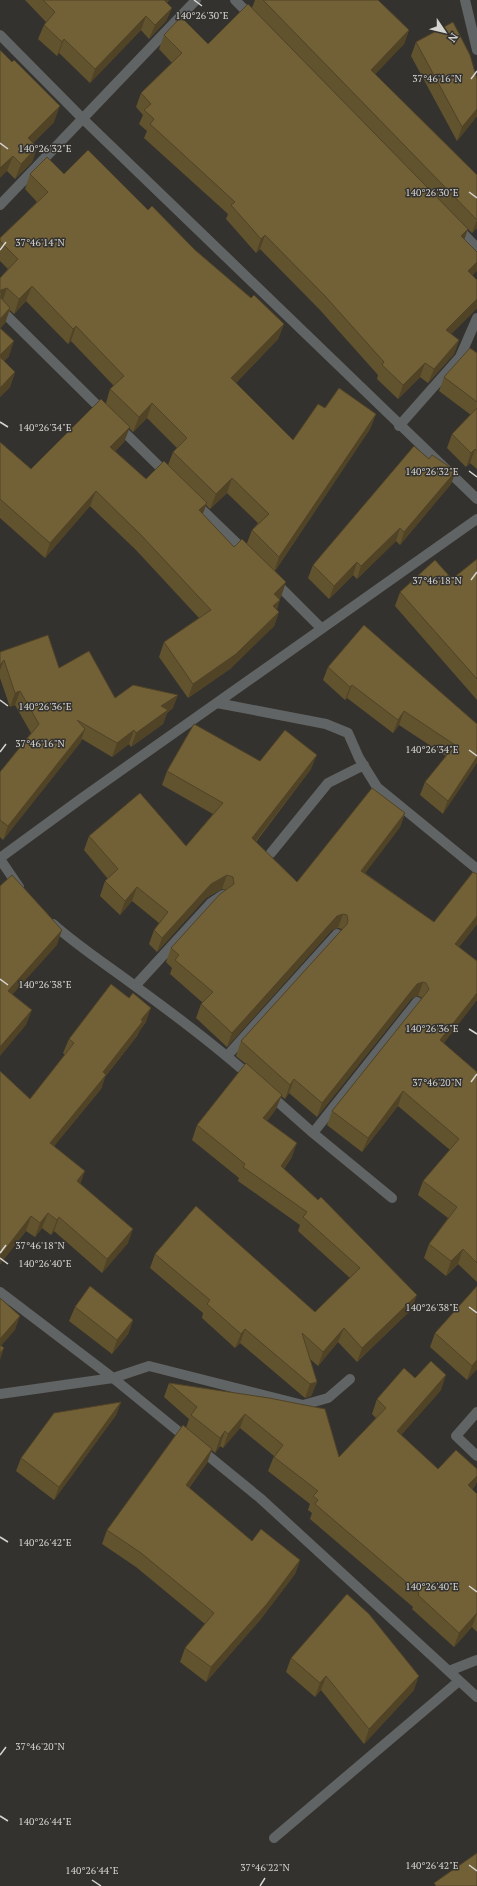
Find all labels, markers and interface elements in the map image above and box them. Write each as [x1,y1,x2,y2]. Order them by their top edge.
text: 140°26'30"E [175,9,229,22]
north arrow [425,12,465,52]
text: N [445,30,461,46]
text: 37°46'16"N [412,72,462,85]
text: 140°26'32"E [18,142,72,155]
text: 140°26'30"E [405,186,459,199]
text: 37°46'14"N [15,236,65,249]
text: 140°26'34"E [18,421,72,434]
text: 140°26'32"E [405,465,459,478]
text: 37°46'18"N [412,574,462,587]
text: 140°26'36"E [18,700,72,713]
text: 37°46'16"N [15,737,65,750]
text: 140°26'34"E [405,743,459,756]
text: 140°26'38"E [18,978,72,991]
text: 140°26'36"E [405,1022,459,1035]
text: 37°46'20"N [412,1076,462,1089]
text: 37°46'18"N [15,1239,65,1252]
text: 140°26'40"E [18,1257,72,1270]
text: 140°26'38"E [405,1301,459,1314]
text: 140°26'42"E [18,1536,72,1549]
text: 140°26'40"E [405,1580,459,1593]
text: 37°46'20"N [15,1740,65,1753]
text: 140°26'44"E [18,1815,72,1828]
text: 140°26'42"E [405,1859,459,1872]
text: 37°46'22"N [240,1861,290,1874]
text: 140°26'44"E [65,1864,119,1877]

